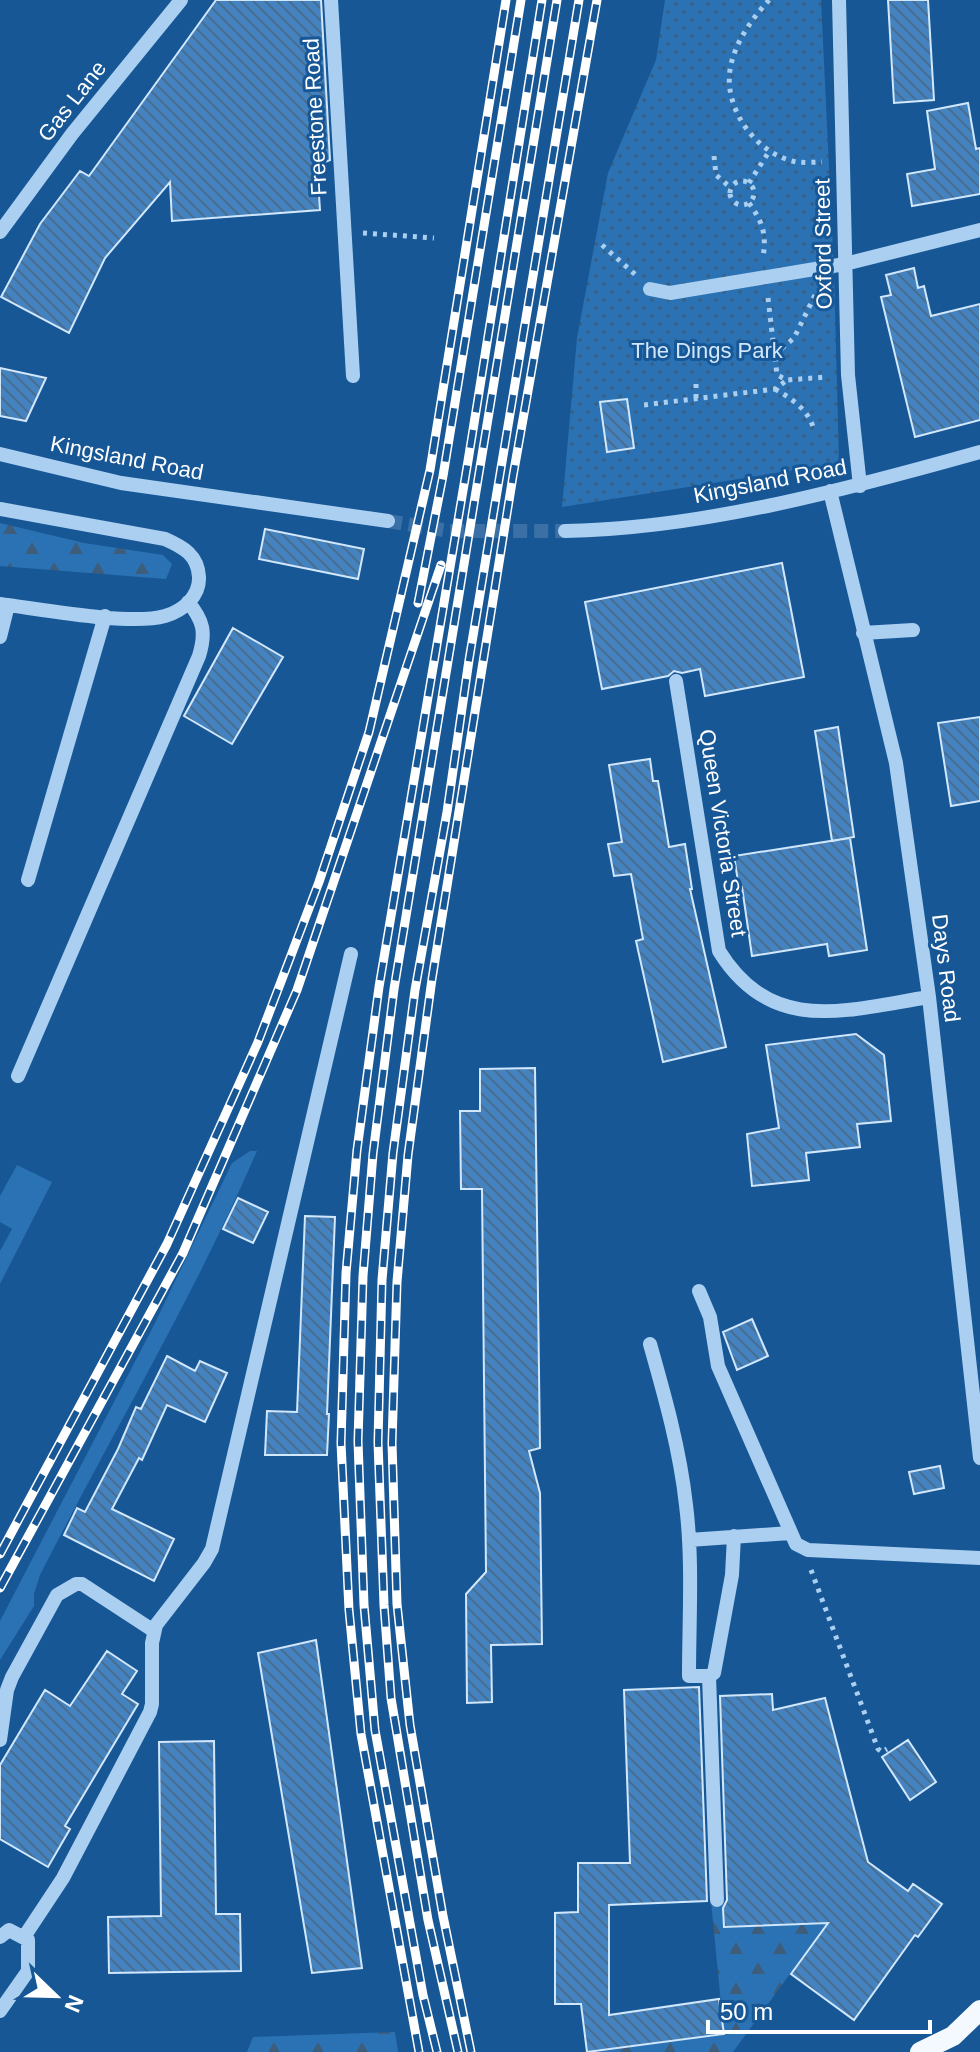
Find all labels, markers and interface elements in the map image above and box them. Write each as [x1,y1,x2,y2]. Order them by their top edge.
street label: Freestone Road [298,38,332,196]
street label: Gas Lane [33,56,111,146]
street label: Oxford Street [809,178,837,310]
park label: The Dings Park [631,338,784,363]
street label: Kingsland Road [48,431,206,485]
street label: Kingsland Road [691,454,849,508]
street label: Queen Victoria Street [694,727,752,939]
street label: Days Road [927,912,965,1024]
north arrow [16,1956,96,2036]
scale bar [708,1984,930,2034]
text: N [59,1991,89,2016]
text: 50 m [720,1998,773,2025]

